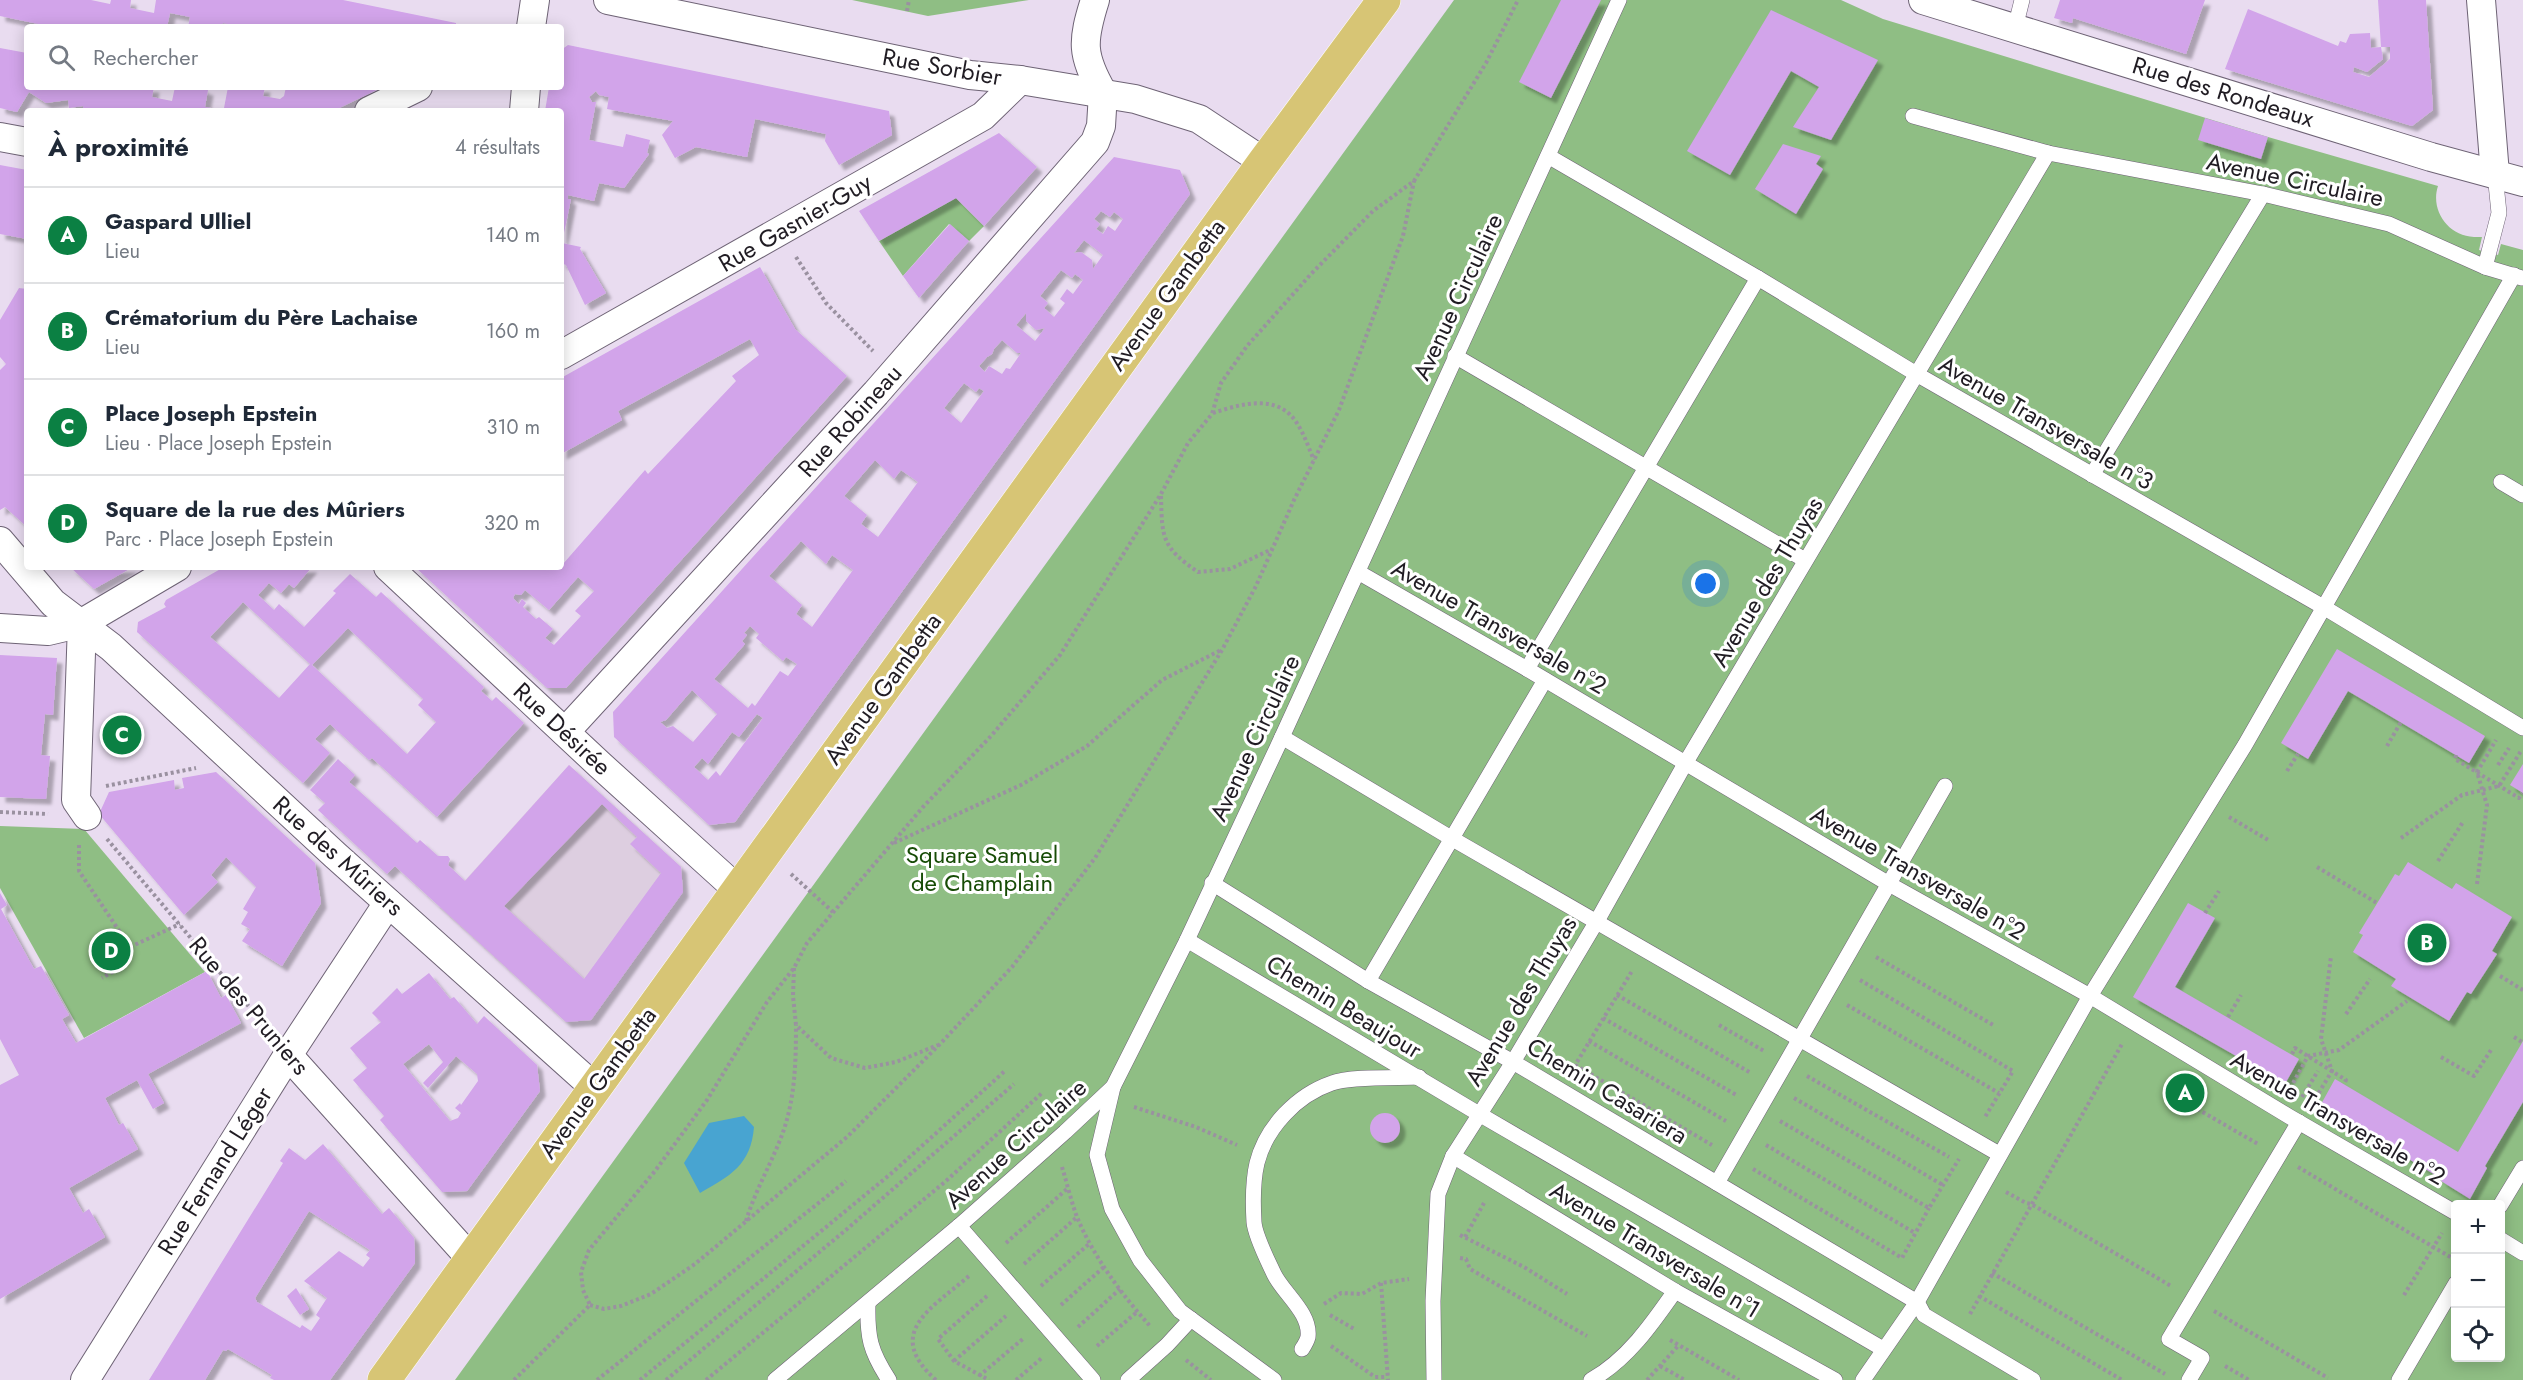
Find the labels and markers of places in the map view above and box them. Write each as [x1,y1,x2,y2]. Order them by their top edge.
pin: C [102,712,142,758]
pin: B [2408,920,2446,966]
pin: D [92,928,130,974]
pin: A [2166,1070,2204,1116]

